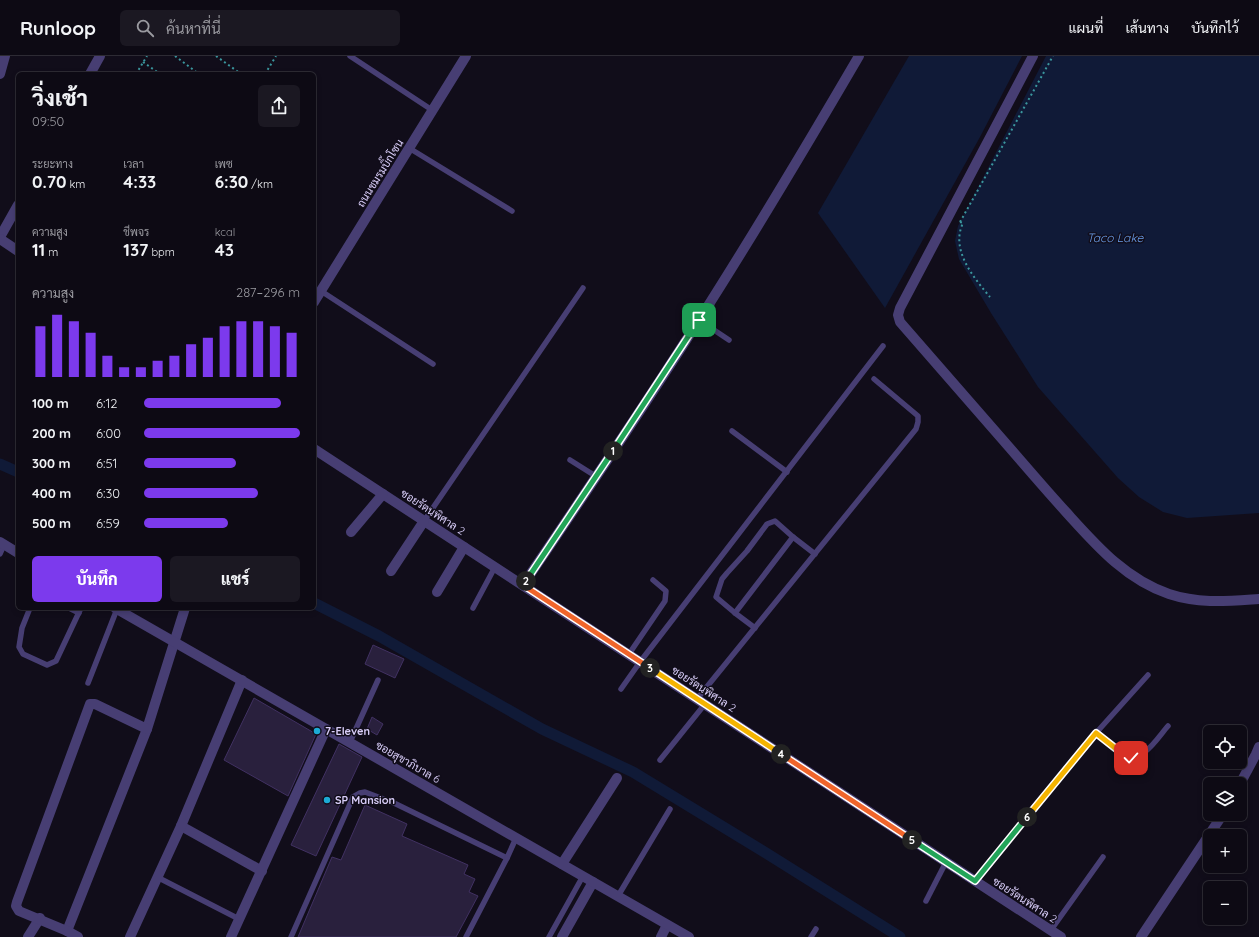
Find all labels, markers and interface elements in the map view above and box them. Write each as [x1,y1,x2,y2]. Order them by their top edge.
search box [120,10,400,46]
text: Runloop [20,16,96,40]
icon: search [134,17,156,39]
text: ค้นหาที่นี่ [166,19,221,38]
text: แผนที่ [1068,19,1103,37]
text: เส้นทาง [1125,19,1169,37]
text: บันทึกไว้ [1191,19,1239,37]
text: วิ่งเช้า [32,84,88,112]
button: share [258,85,300,127]
text: 09:50 [32,113,64,129]
street label: ถนนชมรมบิ๊กโซน [351,135,406,209]
text: ระยะทาง [32,157,73,171]
text: เวลา [123,157,144,171]
text: เพซ [215,157,233,171]
text: 0.70 [32,171,66,192]
text: 4:33 [123,171,156,192]
text: 6:30 [215,171,248,192]
text: km [66,177,85,191]
text: /km [248,177,273,191]
text: ความสูง [32,225,68,239]
text: ชีพจร [123,225,149,239]
text: kcal [215,225,235,239]
water label: Taco Lake [1087,230,1145,245]
text: 11 [32,239,45,260]
text: 137 [123,239,148,260]
text: 43 [215,239,234,260]
text: m [45,245,58,259]
text: bpm [148,245,175,259]
text: 287–296 m [236,284,300,300]
text: ความสูง [32,285,74,301]
pin [682,303,716,337]
icon: arrive [688,309,710,331]
text: 100 m [32,395,69,411]
text: 6:12 [96,395,117,411]
text: 200 m [32,425,71,441]
text: 6:00 [96,425,121,441]
pin: 1 [603,441,623,461]
text: 1 [611,444,615,458]
text: 300 m [32,455,71,471]
text: 6:51 [96,455,117,471]
text: 400 m [32,485,71,501]
text: 6:30 [96,485,120,501]
street label: ซอยรัตนพิศาล 2 [398,486,468,538]
text: 500 m [32,515,71,531]
text: 6:59 [96,515,120,531]
button: บันทึก [32,556,162,602]
button: แชร์ [170,556,300,602]
pin: 2 [516,571,536,591]
text: 2 [523,574,529,588]
pin: 3 [640,658,660,678]
text: 3 [647,661,653,675]
street label: ซอยรัตนพิศาล 2 [669,663,739,715]
place label: 7-Eleven [325,724,370,738]
map controls [1203,725,1247,925]
button: locate [1203,725,1247,769]
marker: 7-Eleven [312,726,322,736]
street label: ซอยสุขาภิบาล 6 [372,738,443,788]
pin [1114,741,1148,775]
pin: 4 [771,744,791,764]
text: 4 [778,747,784,761]
icon: check [1120,747,1142,769]
button: layers [1203,777,1247,821]
place label: SP Mansion [335,793,395,807]
marker: SP Mansion [322,795,332,805]
pin: 6 [1017,807,1037,827]
text: 6 [1024,810,1030,824]
button: + [1203,829,1247,873]
pin: 5 [902,830,922,850]
text: 5 [909,833,915,847]
street label: ซอยรัตนพิศาล 2 [990,874,1060,926]
button: − [1203,881,1247,925]

